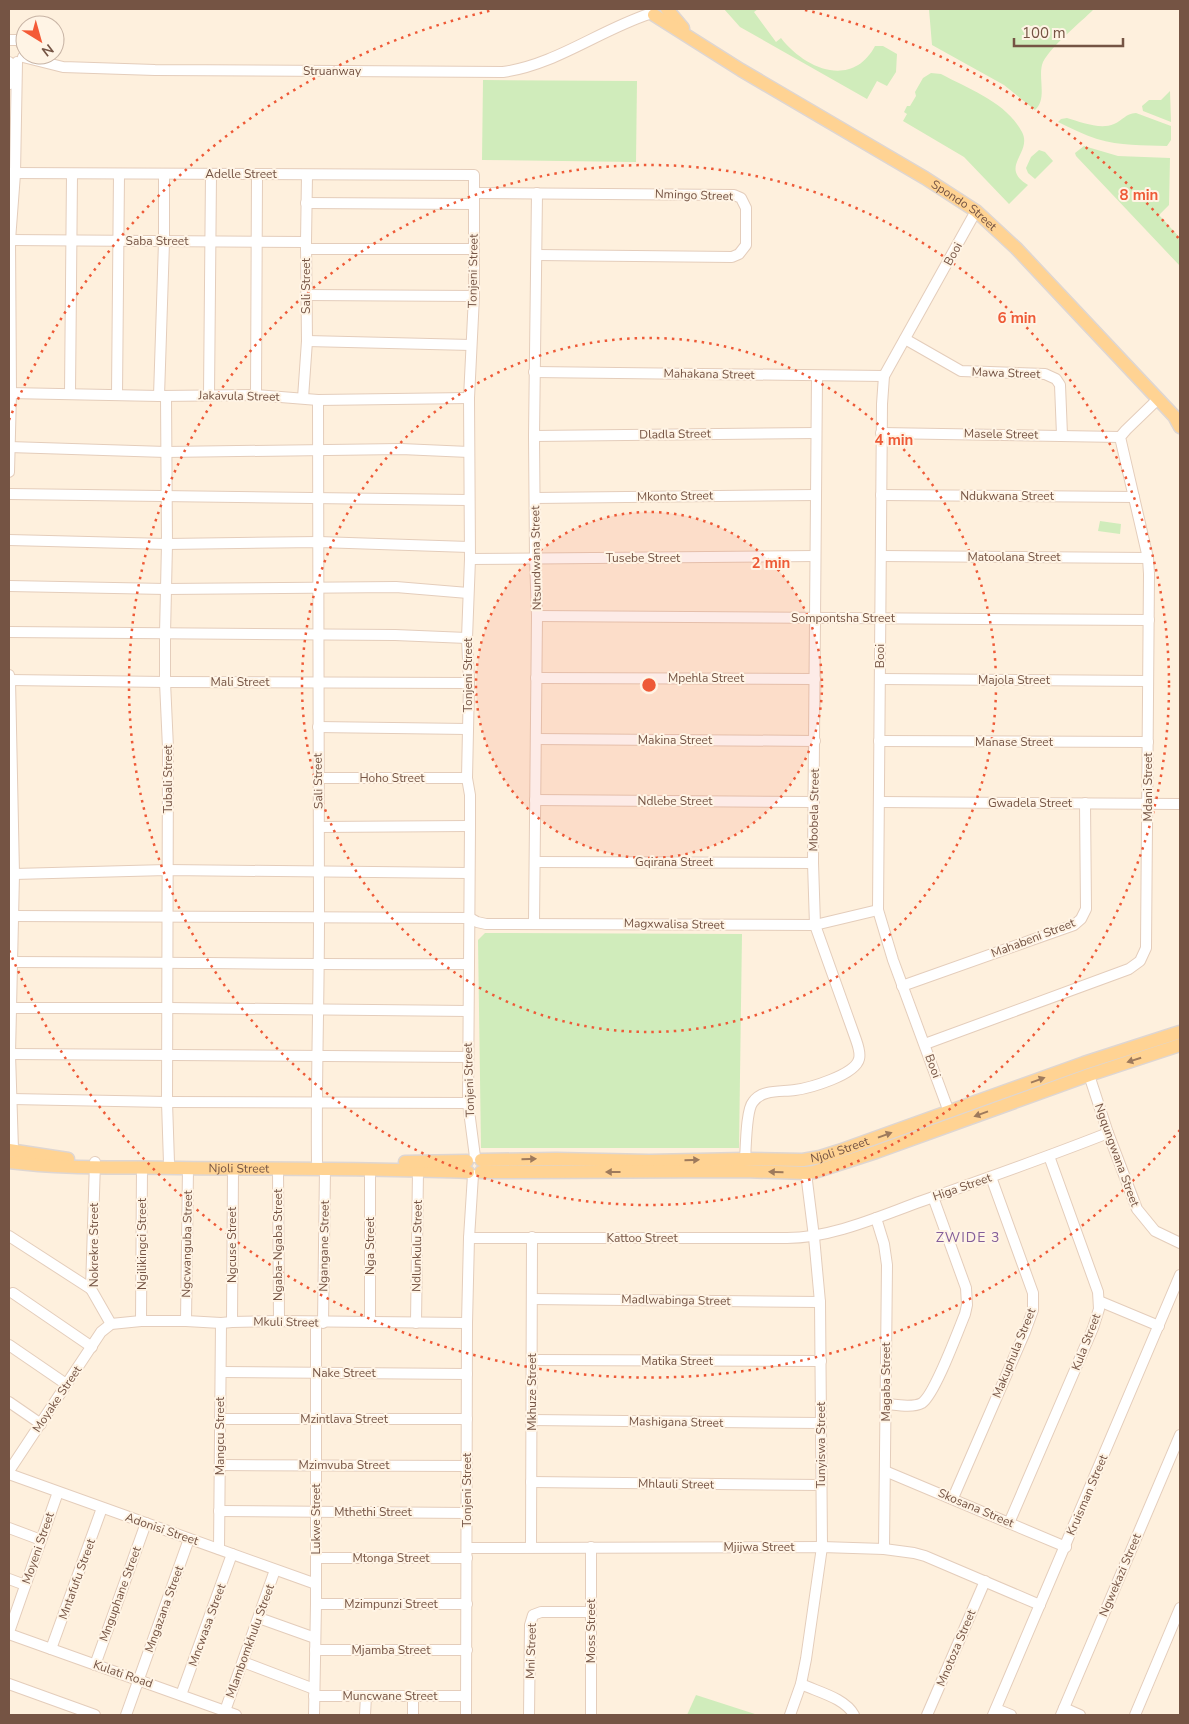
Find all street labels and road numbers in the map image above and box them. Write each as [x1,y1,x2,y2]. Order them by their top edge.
street label: Struanway [303,63,362,79]
street label: Adelle Street [205,166,277,182]
street label: Spondo Street [928,176,1001,235]
street label: Nmingo Street [655,186,734,204]
street label: Saba Street [126,233,189,249]
street label: Tonjeni Street [464,233,482,308]
street label: Booi [940,240,966,268]
street label: Sali Street [298,257,314,314]
street label: Mawa Street [971,364,1041,382]
street label: Mahakana Street [663,365,755,383]
street label: Jakavula Street [197,387,280,405]
street label: Dladla Street [639,425,712,443]
street label: Masele Street [964,425,1039,443]
street label: Mkonto Street [637,487,714,505]
street label: Ndukwana Street [960,488,1055,504]
street label: Ntsundwana Street [527,505,545,610]
street label: Matoolana Street [967,549,1061,565]
street label: Tusebe Street [606,550,681,566]
street label: Sompontsha Street [791,610,896,626]
street label: Tonjeni Street [460,637,476,712]
street label: Booi [872,644,888,668]
street label: Mpehla Street [668,670,745,686]
street label: Majola Street [978,672,1051,688]
street label: Mali Street [211,674,270,690]
street label: Makina Street [638,732,713,748]
street label: Manase Street [975,734,1054,750]
street label: Tubali Street [160,744,176,813]
street label: Sali Street [309,752,326,809]
street label: Mdani Street [1140,752,1156,822]
street label: Mbobela Street [805,768,823,852]
street label: Hoho Street [359,770,425,786]
street label: Ndlebe Street [638,793,713,809]
street label: Gwadela Street [988,795,1073,811]
street label: Gqirana Street [635,854,714,870]
street label: Mahabeni Street [989,914,1078,961]
street label: Magxwalisa Street [624,915,725,933]
street label: Tonjeni Street [460,1042,478,1117]
street label: Booi [921,1052,945,1080]
street label: Ngqungwana Street [1091,1101,1143,1210]
street label: Njoli Street [809,1133,872,1167]
street label: Njoli Street [209,1160,270,1177]
street label: Higa Street [930,1169,994,1205]
street label: Ngaba-Ngaba Street [270,1188,286,1301]
street label: Ngcwanguba Street [178,1189,196,1298]
street label: Ngilikingci Street [134,1197,150,1290]
street label: Ngangane Street [315,1199,333,1292]
street label: Ndlunkulu Street [408,1199,426,1292]
street label: Nokrekre Street [86,1202,102,1287]
street label: Ngcuse Street [224,1206,240,1283]
street label: Nga Street [362,1216,378,1275]
street label: Kattoo Street [606,1230,678,1246]
street label: Madlwabinga Street [621,1291,732,1309]
street label: Makuphula Street [989,1305,1040,1400]
street label: Kula Street [1068,1310,1104,1373]
street label: Mkuli Street [253,1313,320,1331]
street label: Magaba Street [878,1342,894,1422]
street label: Mkhuze Street [524,1352,540,1431]
street label: Matika Street [641,1353,714,1369]
street label: Moyake Street [29,1362,86,1436]
street label: Nake Street [312,1365,376,1381]
street label: Mangcu Street [212,1396,228,1475]
street label: Tunyiswa Street [813,1401,829,1488]
street label: Mzintlava Street [300,1411,389,1427]
street label: Mashigana Street [629,1413,724,1431]
street label: Kruisman Street [1063,1451,1112,1538]
street label: Tonjeni Street [459,1452,475,1527]
street label: Mzimvuba Street [299,1457,390,1473]
street label: Mhlauli Street [638,1475,715,1493]
street label: Lukwe Street [308,1483,324,1555]
street label: Skosana Street [936,1485,1017,1532]
street label: Mthethi Street [334,1504,412,1520]
street label: Moyeni Street [18,1509,58,1586]
street label: Adonisi Street [123,1509,201,1549]
street label: Ngwekazi Street [1095,1530,1145,1619]
street label: Mntafufu Street [55,1536,99,1622]
street label: Mjijwa Street [724,1539,795,1555]
street label: Mnguphane Street [95,1544,145,1644]
street label: Mtonga Street [352,1550,430,1566]
street label: Mngazana Street [141,1563,187,1655]
street label: Mncwasa Street [185,1581,230,1669]
street label: Mlambomkhulu Street [222,1581,278,1700]
street label: Mzimpunzi Street [344,1596,439,1612]
street label: Moss Street [583,1598,599,1663]
street label: Mnotoza Street [933,1606,980,1689]
street label: Mni Street [522,1622,540,1679]
street label: Mjamba Street [352,1642,431,1658]
street label: Kulati Road [91,1656,155,1692]
street label: Muncwane Street [343,1688,438,1704]

